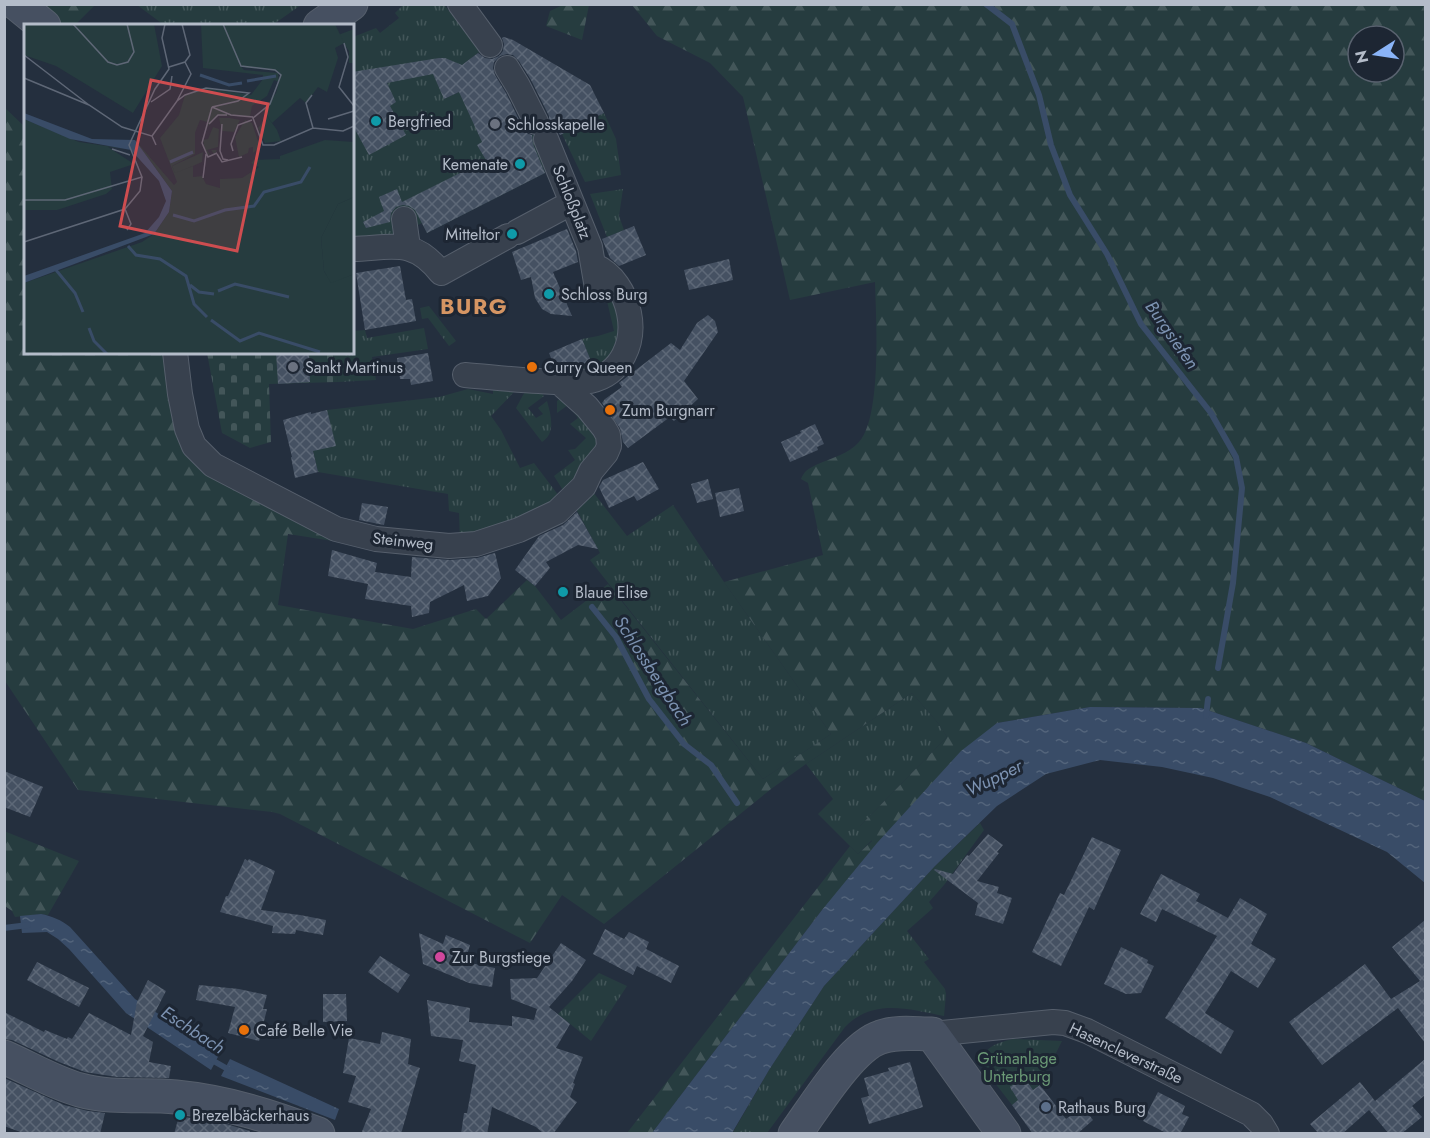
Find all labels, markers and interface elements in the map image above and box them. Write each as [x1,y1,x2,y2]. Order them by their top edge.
inset map [24,24,354,354]
north arrow [1346,24,1406,84]
text: N [1349,48,1374,66]
place label: Bergfried [388,110,451,133]
place label: Schlosskapelle [507,113,605,136]
marker: Bergfried [369,114,383,128]
marker: Schlosskapelle [488,117,502,131]
place label: Kemenate [442,153,508,176]
marker: Kemenate [513,157,527,171]
street label: Schloßplatz [547,162,598,243]
place label: Mitteltor [445,223,500,246]
marker: Mitteltor [505,227,519,241]
place label: Schloss Burg [561,283,648,306]
marker: Schloss Burg [542,287,556,301]
district label: BURG [440,290,508,322]
water label: Burgsiefen [1139,295,1205,375]
place label: Sankt Martinus [305,356,403,379]
place label: Curry Queen [544,356,633,379]
marker: Sankt Martinus [286,360,300,374]
marker: Curry Queen [525,360,539,374]
place label: Zum Burgnarr [622,399,715,422]
marker: Zum Burgnarr [603,403,617,417]
street label: Steinweg [371,526,435,556]
place label: Blaue Elise [575,581,648,604]
marker: Blaue Elise [556,585,570,599]
water label: Schlossbergbach [608,611,698,731]
water label: Wupper [961,753,1028,803]
place label: Zur Burgstiege [452,946,551,969]
marker: Zur Burgstiege [433,950,447,964]
water label: Eschbach [156,1000,230,1060]
street label: Hasencleverstraße [1065,1017,1187,1089]
place label: Café Belle Vie [256,1019,353,1042]
marker: Café Belle Vie [237,1023,251,1037]
park label: Grünanlage Unterburg [977,1047,1057,1088]
place label: Rathaus Burg [1058,1096,1146,1119]
marker: Rathaus Burg [1039,1100,1053,1114]
place label: Brezelbäckerhaus [192,1104,309,1127]
marker: Brezelbäckerhaus [173,1108,187,1122]

